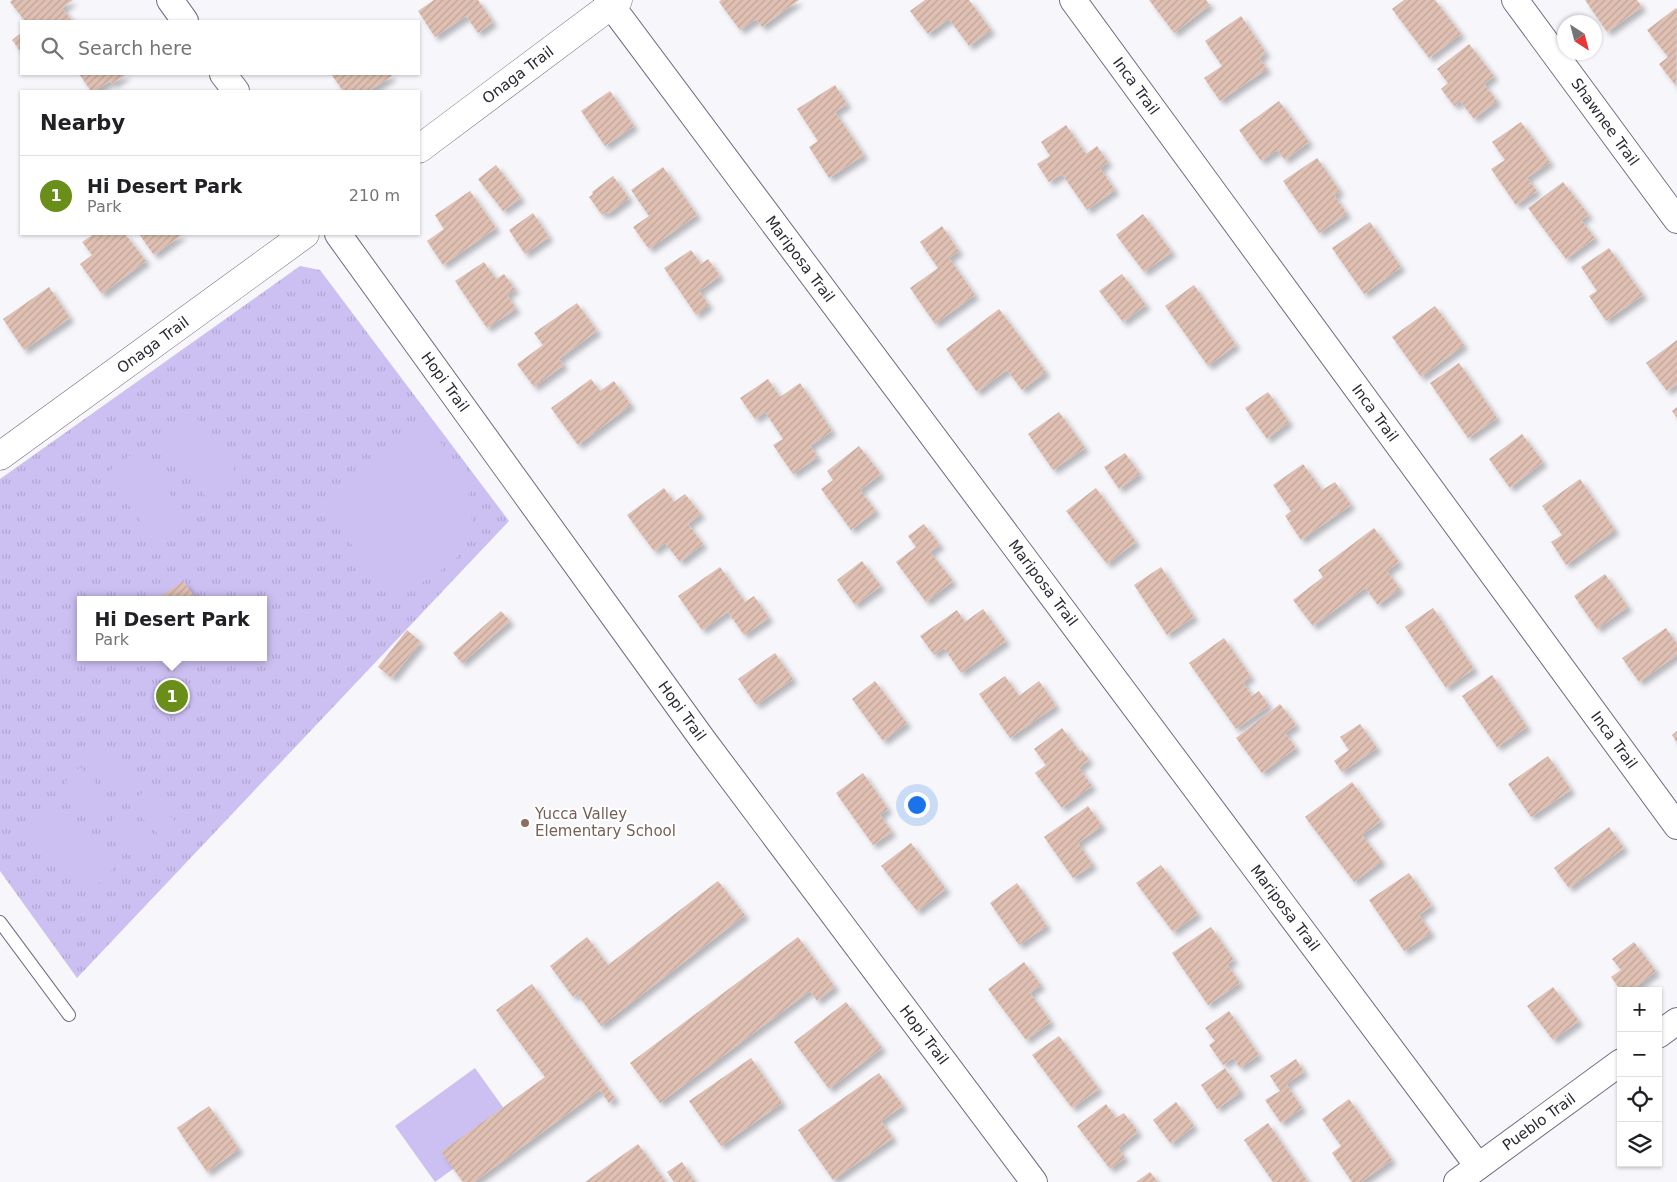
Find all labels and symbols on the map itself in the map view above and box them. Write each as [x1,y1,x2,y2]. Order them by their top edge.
north arrow [1557,15,1602,60]
street label: Onaga Trail [479,42,557,108]
street label: Inca Trail [1109,54,1163,118]
street label: Shawnee Trail [1567,75,1643,169]
street label: Mariposa Trail [762,212,838,306]
street label: Onaga Trail [113,313,193,377]
street label: Hopi Trail [417,349,473,415]
street label: Inca Trail [1348,381,1402,445]
street label: Mariposa Trail [1005,536,1081,630]
pin: 1 [156,677,188,715]
street label: Hopi Trail [654,678,710,744]
street label: Inca Trail [1587,708,1641,772]
your location [904,792,930,818]
place label: Yucca Valley Elementary School [534,805,676,840]
marker: Yucca Valley Elementary School [519,817,531,829]
street label: Mariposa Trail [1247,861,1323,955]
street label: Hopi Trail [896,1002,952,1068]
street label: Pueblo Trail [1499,1089,1579,1155]

